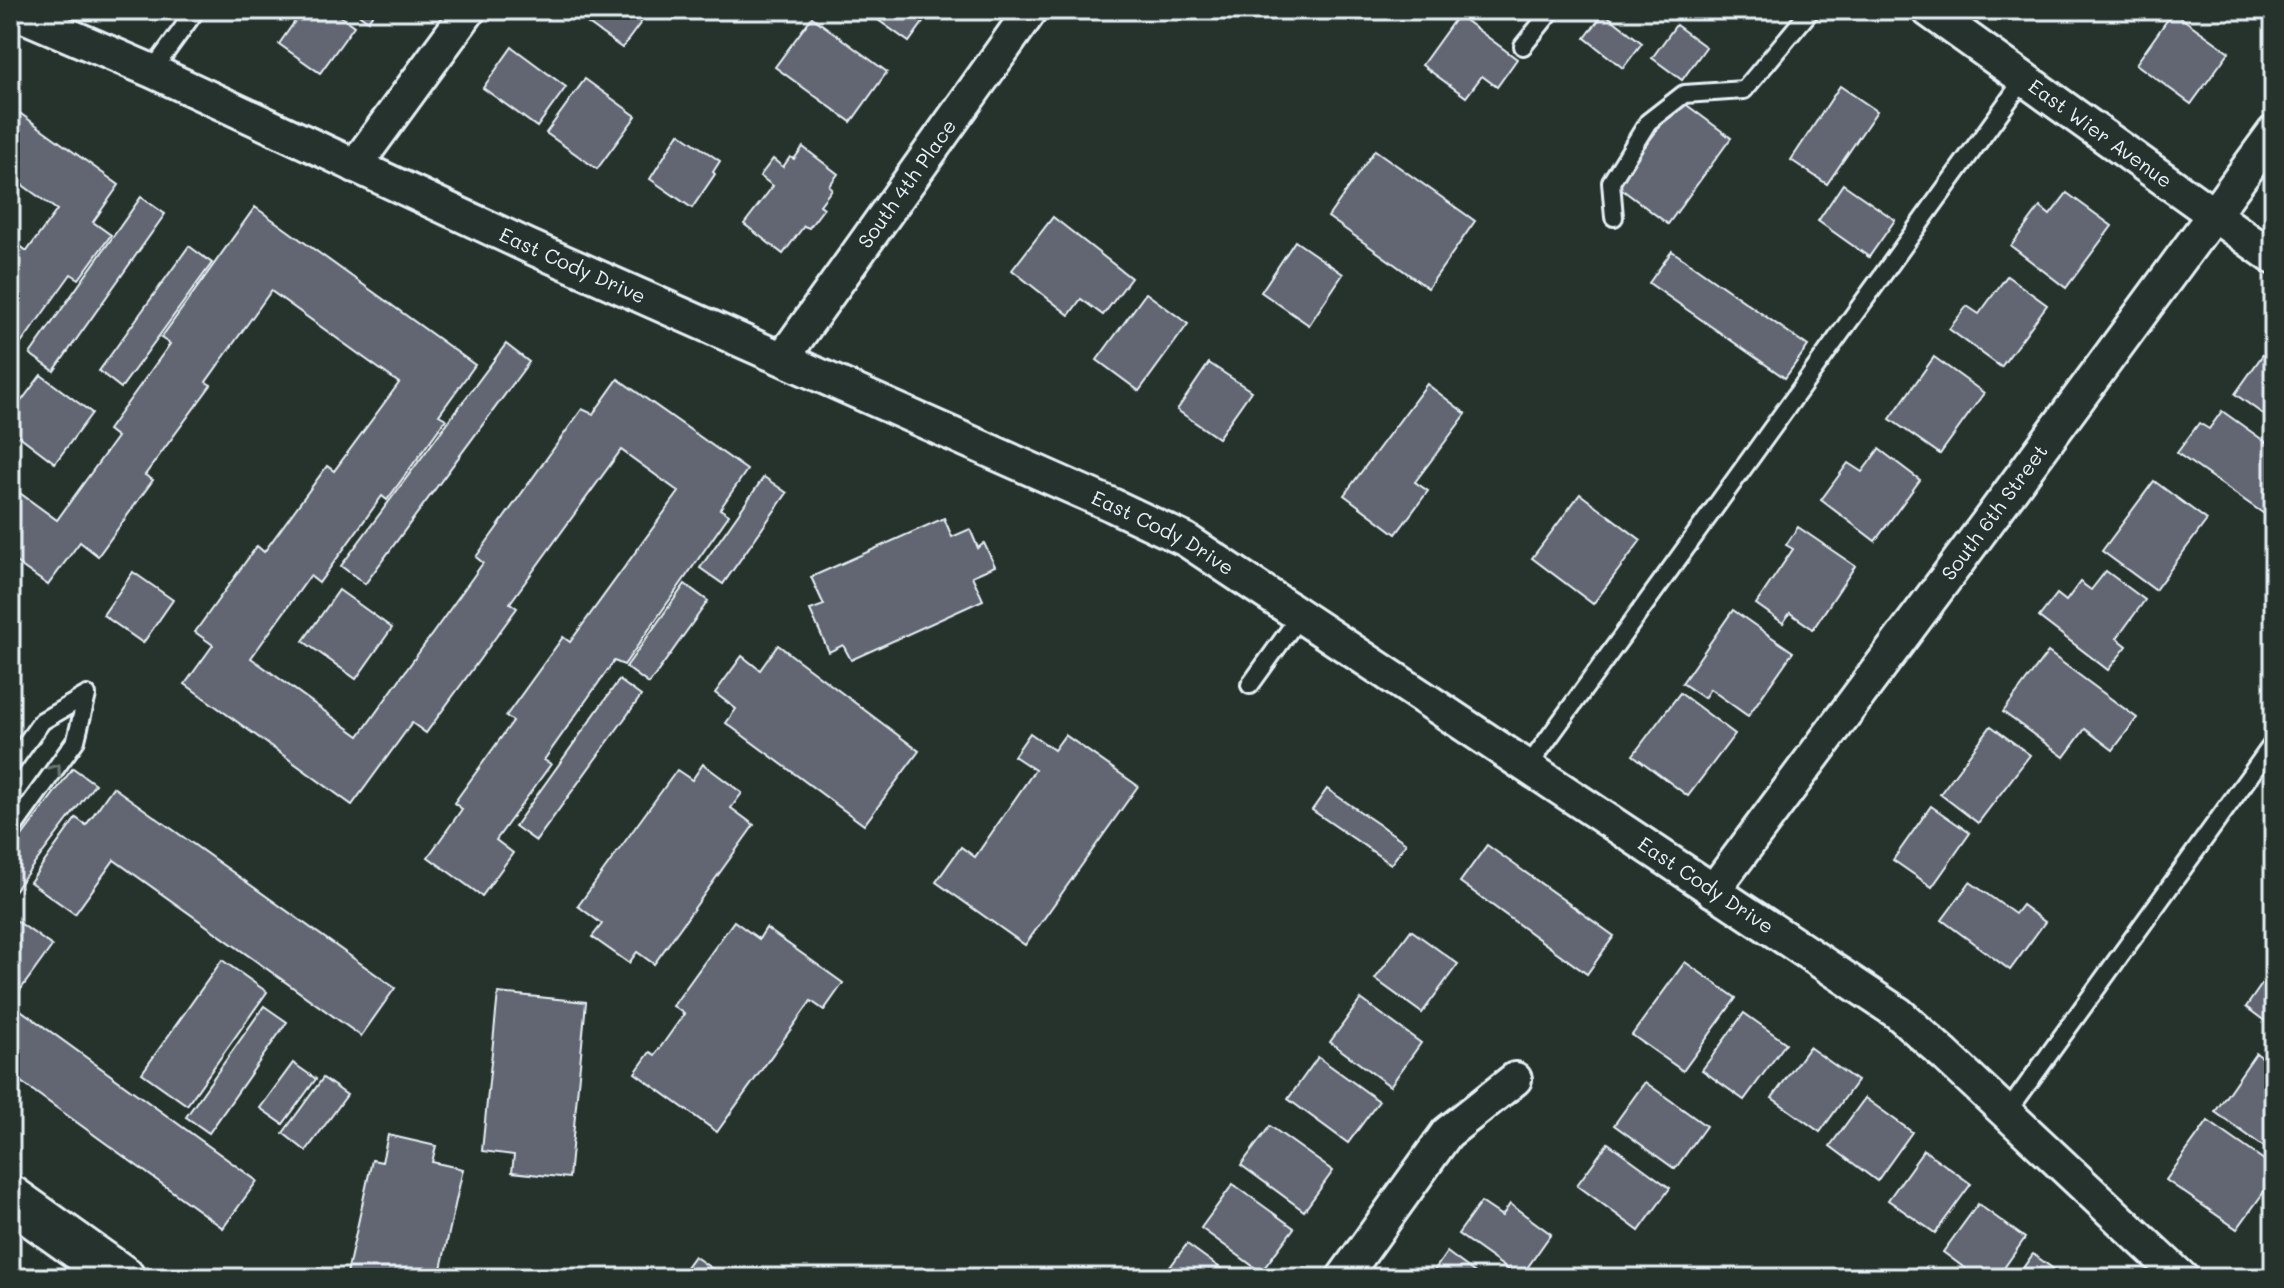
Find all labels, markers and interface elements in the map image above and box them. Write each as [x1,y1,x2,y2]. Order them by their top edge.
street label: East Wier Avenue [2024,72,2178,193]
street label: South 4th Place [851,113,961,253]
street label: East Cody Drive [496,221,650,309]
street label: South 6th Street [1935,438,2053,585]
street label: East Cody Drive [1088,484,1239,580]
one-way arrow [46,763,60,777]
street label: East Cody Drive [1634,830,1779,939]

